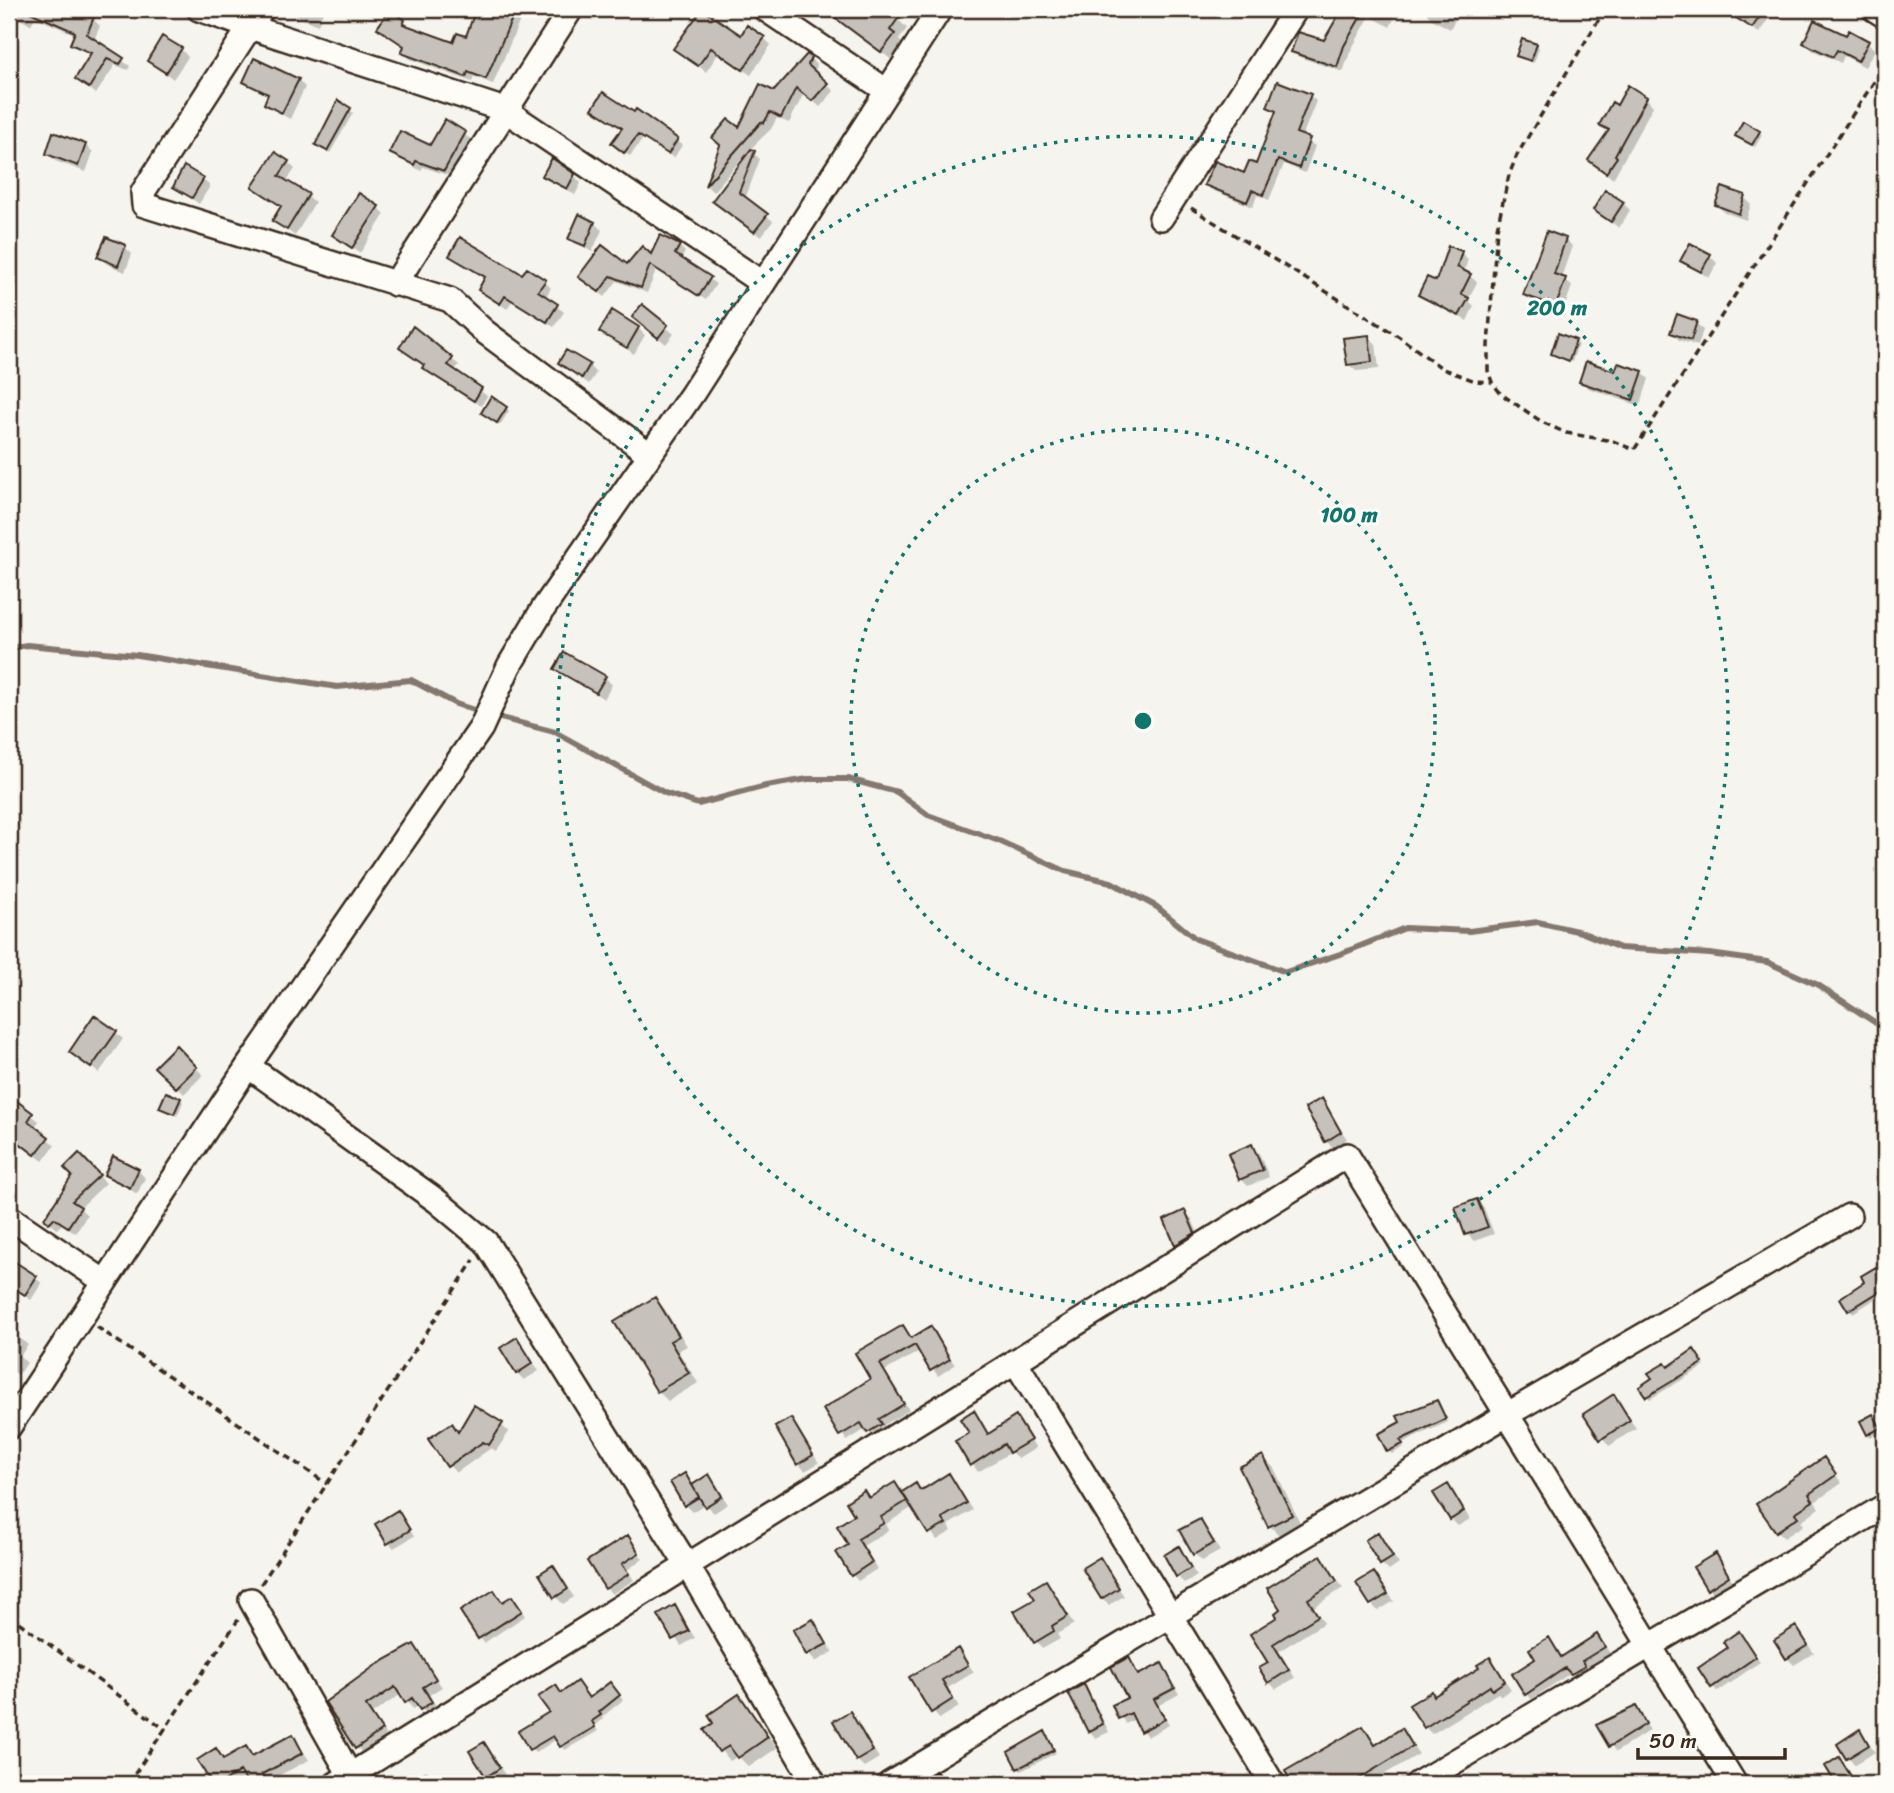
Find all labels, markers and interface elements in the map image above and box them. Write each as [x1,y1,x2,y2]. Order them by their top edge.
text: 200 m [1526,289,1588,327]
text: 100 m [1320,496,1378,534]
centre of rings [1131,709,1155,733]
scale bar [1638,1716,1786,1760]
text: 50 m [1649,1722,1697,1760]

